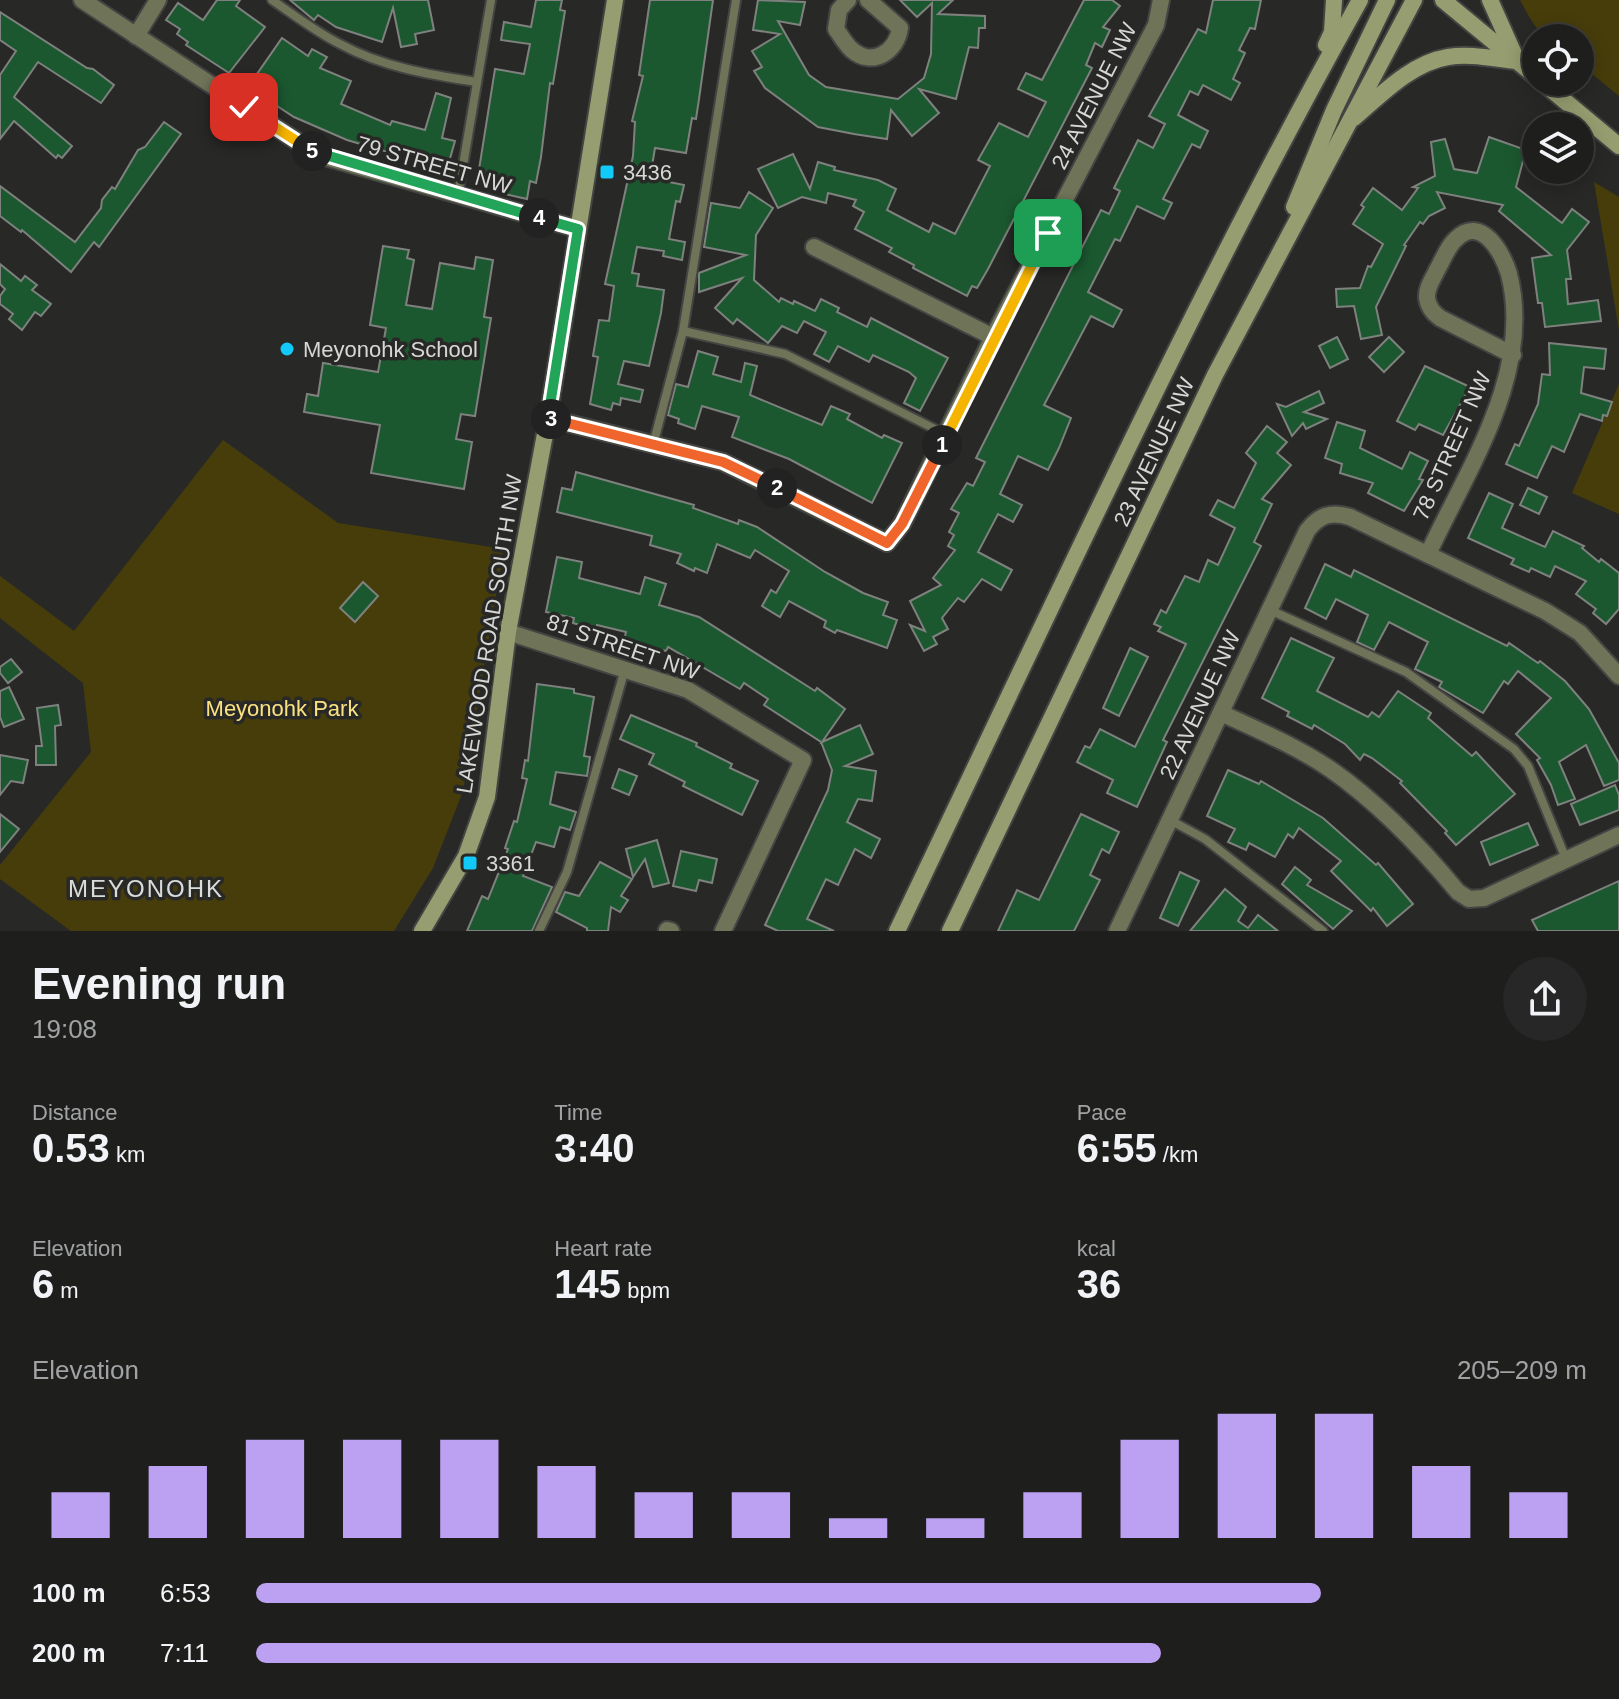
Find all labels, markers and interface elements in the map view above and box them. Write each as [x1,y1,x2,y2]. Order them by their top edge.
street label: 24 AVENUE NW [1046,18,1142,173]
map controls [1522,24,1594,184]
button: locate [1522,24,1594,96]
pin [210,73,278,141]
icon: check [222,85,266,129]
button: layers [1522,112,1594,184]
pin: 5 [292,131,332,171]
street label: 79 STREET NW [354,131,514,199]
text: 5 [306,138,318,163]
place label: 3436 [623,160,672,185]
marker: 3436 [598,163,616,181]
pin: 4 [519,198,559,238]
pin [1014,199,1082,267]
text: 4 [533,205,545,230]
icon: arrive [1026,211,1070,255]
place label: Meyonohk School [303,337,478,362]
marker: Meyonohk School [278,340,296,358]
street label: 78 STREET NW [1408,368,1496,524]
street label: 23 AVENUE NW [1109,374,1199,530]
pin: 3 [531,399,571,439]
text: 3 [545,406,557,431]
pin: 1 [922,425,962,465]
text: 1 [936,432,948,457]
pin: 2 [757,468,797,508]
street label: LAKEWOOD ROAD SOUTH NW [451,472,527,795]
text: 2 [771,475,783,500]
street label: 81 STREET NW [543,609,703,685]
street label: 22 AVENUE NW [1155,627,1245,783]
park label: Meyonohk Park [206,696,359,721]
place label: 3361 [486,851,535,876]
marker: 3361 [461,854,479,872]
district label: MEYONOHK [68,875,224,902]
button: share [1503,957,1587,1041]
text: Evening run [32,959,286,1008]
text: 19:08 [32,1014,97,1044]
text: Distance [32,1100,118,1125]
text: Time [554,1100,602,1125]
text: Pace [1077,1100,1127,1125]
text: 0.53 [32,1126,110,1170]
text: 3:40 [554,1126,634,1170]
text: 6:55 [1077,1126,1157,1170]
text: km [110,1142,145,1167]
text: /km [1157,1142,1198,1167]
text: Elevation [32,1236,123,1261]
text: Heart rate [554,1236,652,1261]
text: kcal [1077,1236,1116,1261]
text: 6 [32,1262,54,1306]
text: 145 [554,1262,621,1306]
text: 36 [1077,1262,1121,1306]
text: m [54,1278,79,1303]
text: bpm [621,1278,670,1303]
text: Elevation [32,1355,139,1385]
text: 205–209 m [1457,1355,1587,1385]
text: 100 m [32,1578,106,1608]
text: 6:53 [160,1578,211,1608]
text: 200 m [32,1638,106,1668]
text: 7:11 [160,1638,209,1668]

